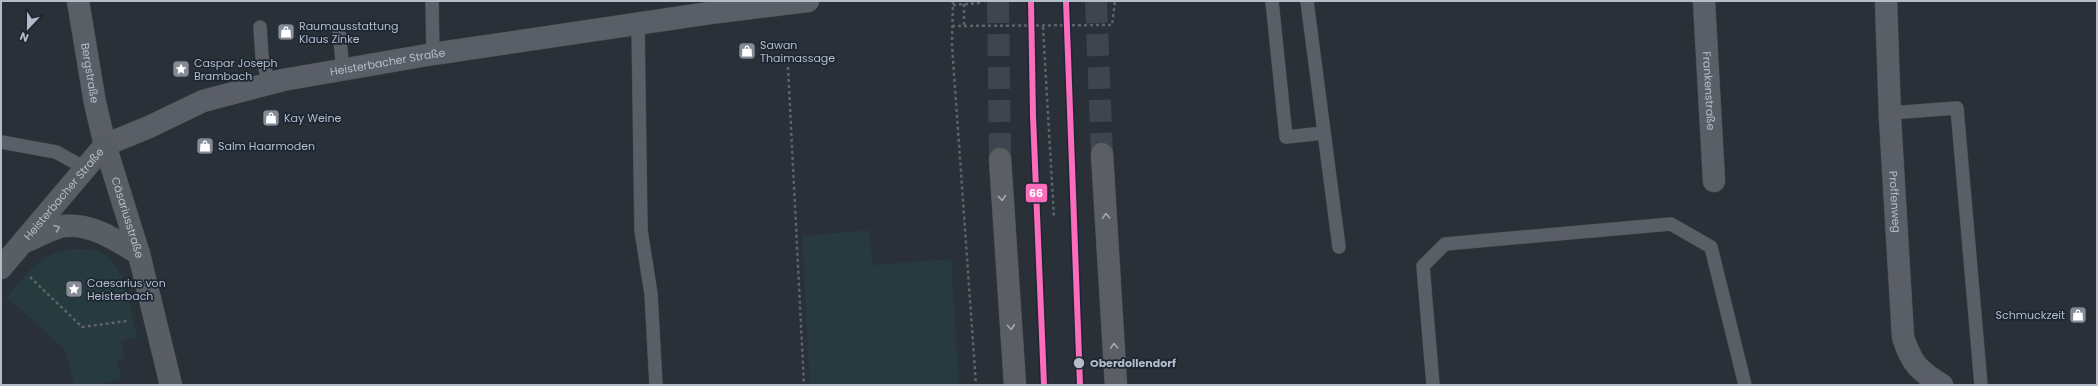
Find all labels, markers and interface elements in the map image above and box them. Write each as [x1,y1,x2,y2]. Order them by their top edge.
north arrow [8,8,48,48]
place label: Raumausstattung Klaus Zinke [299,18,398,47]
shop icon: Raumausstattung Klaus Zinke [276,22,296,42]
text: N [17,28,31,46]
place label: Sawan Thaimassage [760,37,835,66]
shop icon: Sawan Thaimassage [737,41,757,61]
street label: Bergstraße [77,42,103,104]
street label: Heisterbacher Straße [329,44,447,80]
street label: Frankenstraße [1699,51,1719,131]
place label: Caspar Joseph Brambach [194,55,278,84]
place icon: Caspar Joseph Brambach [171,59,191,79]
shop icon: Kay Weine [261,108,281,128]
place label: Kay Weine [284,110,341,126]
shop icon: Salm Haarmoden [195,136,215,156]
place label: Salm Haarmoden [218,138,315,154]
street label: Heisterbacher Straße [20,144,108,244]
street label: Proffenweg [1885,170,1905,233]
street label: Cäsariusstraße [107,175,148,260]
line badge: 66 [1025,183,1048,203]
text: 66 [1029,185,1043,201]
one-way arrow [998,195,1007,201]
one-way arrow [1101,213,1110,219]
one-way arrow [54,225,61,233]
place label: Caesarius von Heisterbach [87,275,166,304]
place icon: Caesarius von Heisterbach [64,279,84,299]
shop icon: Schmuckzeit [2068,305,2088,325]
place label: Schmuckzeit [1996,307,2065,323]
one-way arrow [1007,324,1015,330]
one-way arrow [1109,343,1118,349]
place label: Oberdollendorf [1090,355,1176,371]
marker: Oberdollendorf [1072,356,1086,370]

